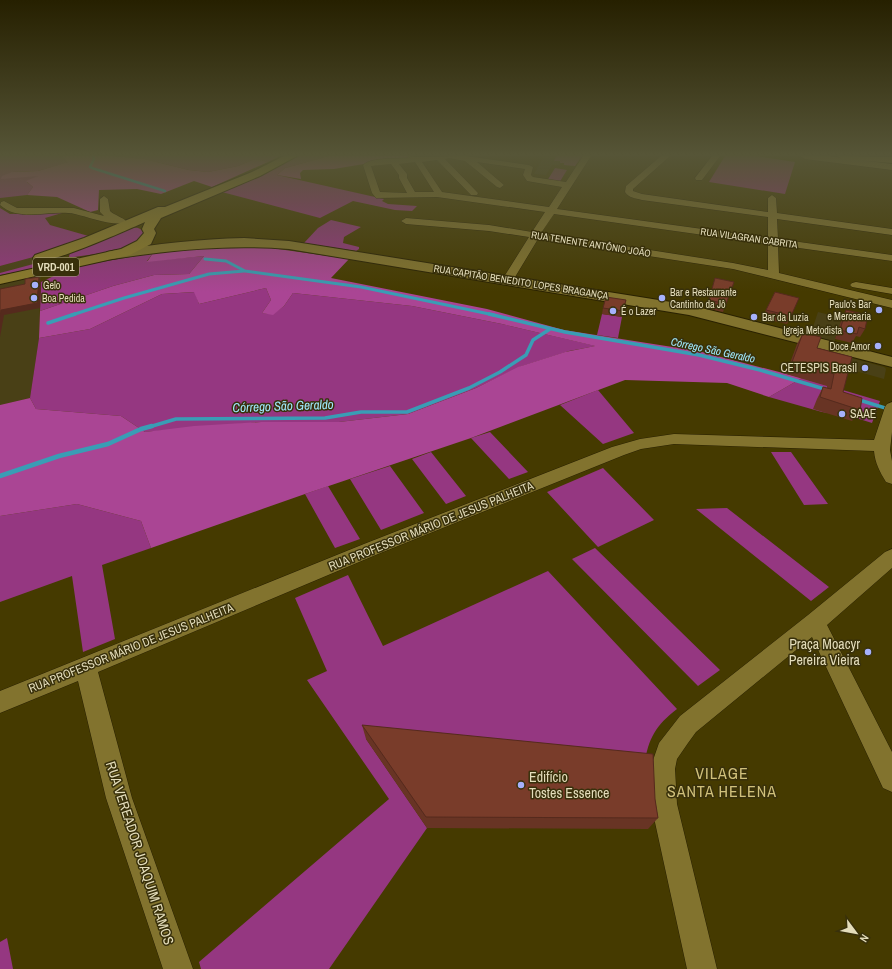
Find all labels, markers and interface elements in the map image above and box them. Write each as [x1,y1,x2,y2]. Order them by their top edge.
street label: RUA VILAGRAN CABRITA [700,225,799,251]
street label: RUA TENENTE ANTÔNIO JOÃO [530,228,652,260]
road number: VRD-001 [33,258,79,276]
street label: RUA CAPITÃO BENEDITO LOPES BRAGANÇA [433,262,610,302]
place label: Gelo [43,279,61,292]
marker: Gelo [30,280,40,290]
place label: Bar e Restaurante Cantinho da Jô [670,286,737,311]
place label: Boa Pedida [42,292,85,305]
marker: Boa Pedida [29,293,39,303]
marker: Bar e Restaurante Cantinho da Jô [657,293,667,303]
place label: Paulo's Bar e Mercearia [827,298,871,323]
place label: É o Lazer [621,305,656,318]
marker: Paulo's Bar e Mercearia [874,305,884,315]
marker: É o Lazer [608,306,618,316]
place label: Bar da Luzia [762,311,809,324]
marker: Bar da Luzia [749,312,759,322]
place label: Igreja Metodista [783,324,842,337]
marker: Igreja Metodista [845,325,855,335]
water label: Córrego São Geraldo [670,334,756,366]
place label: Doce Amor [829,340,870,353]
marker: Doce Amor [873,341,883,351]
place label: CETESPIS Brasil [780,360,857,376]
marker: CETESPIS Brasil [860,363,870,373]
water label: Córrego São Geraldo [232,396,334,416]
place label: SAAE [850,406,876,422]
marker: SAAE [837,409,847,419]
street label: RUA PROFESSOR MÁRIO DE JESUS PALHEITA [326,477,536,575]
street label: RUA PROFESSOR MÁRIO DE JESUS PALHEITA [26,599,236,697]
place label: Praça Moacyr Pereira Vieira [789,635,861,669]
marker: Praça Moacyr Pereira Vieira [863,647,873,657]
street label: RUA VEREADOR JOAQUIM RAMOS [102,759,178,947]
district label: VILAGE SANTA HELENA [667,762,777,802]
place label: Edifício Tostes Essence [529,768,609,802]
marker: Edifício Tostes Essence [516,780,526,790]
north arrow [836,913,876,953]
text: N [857,932,872,945]

